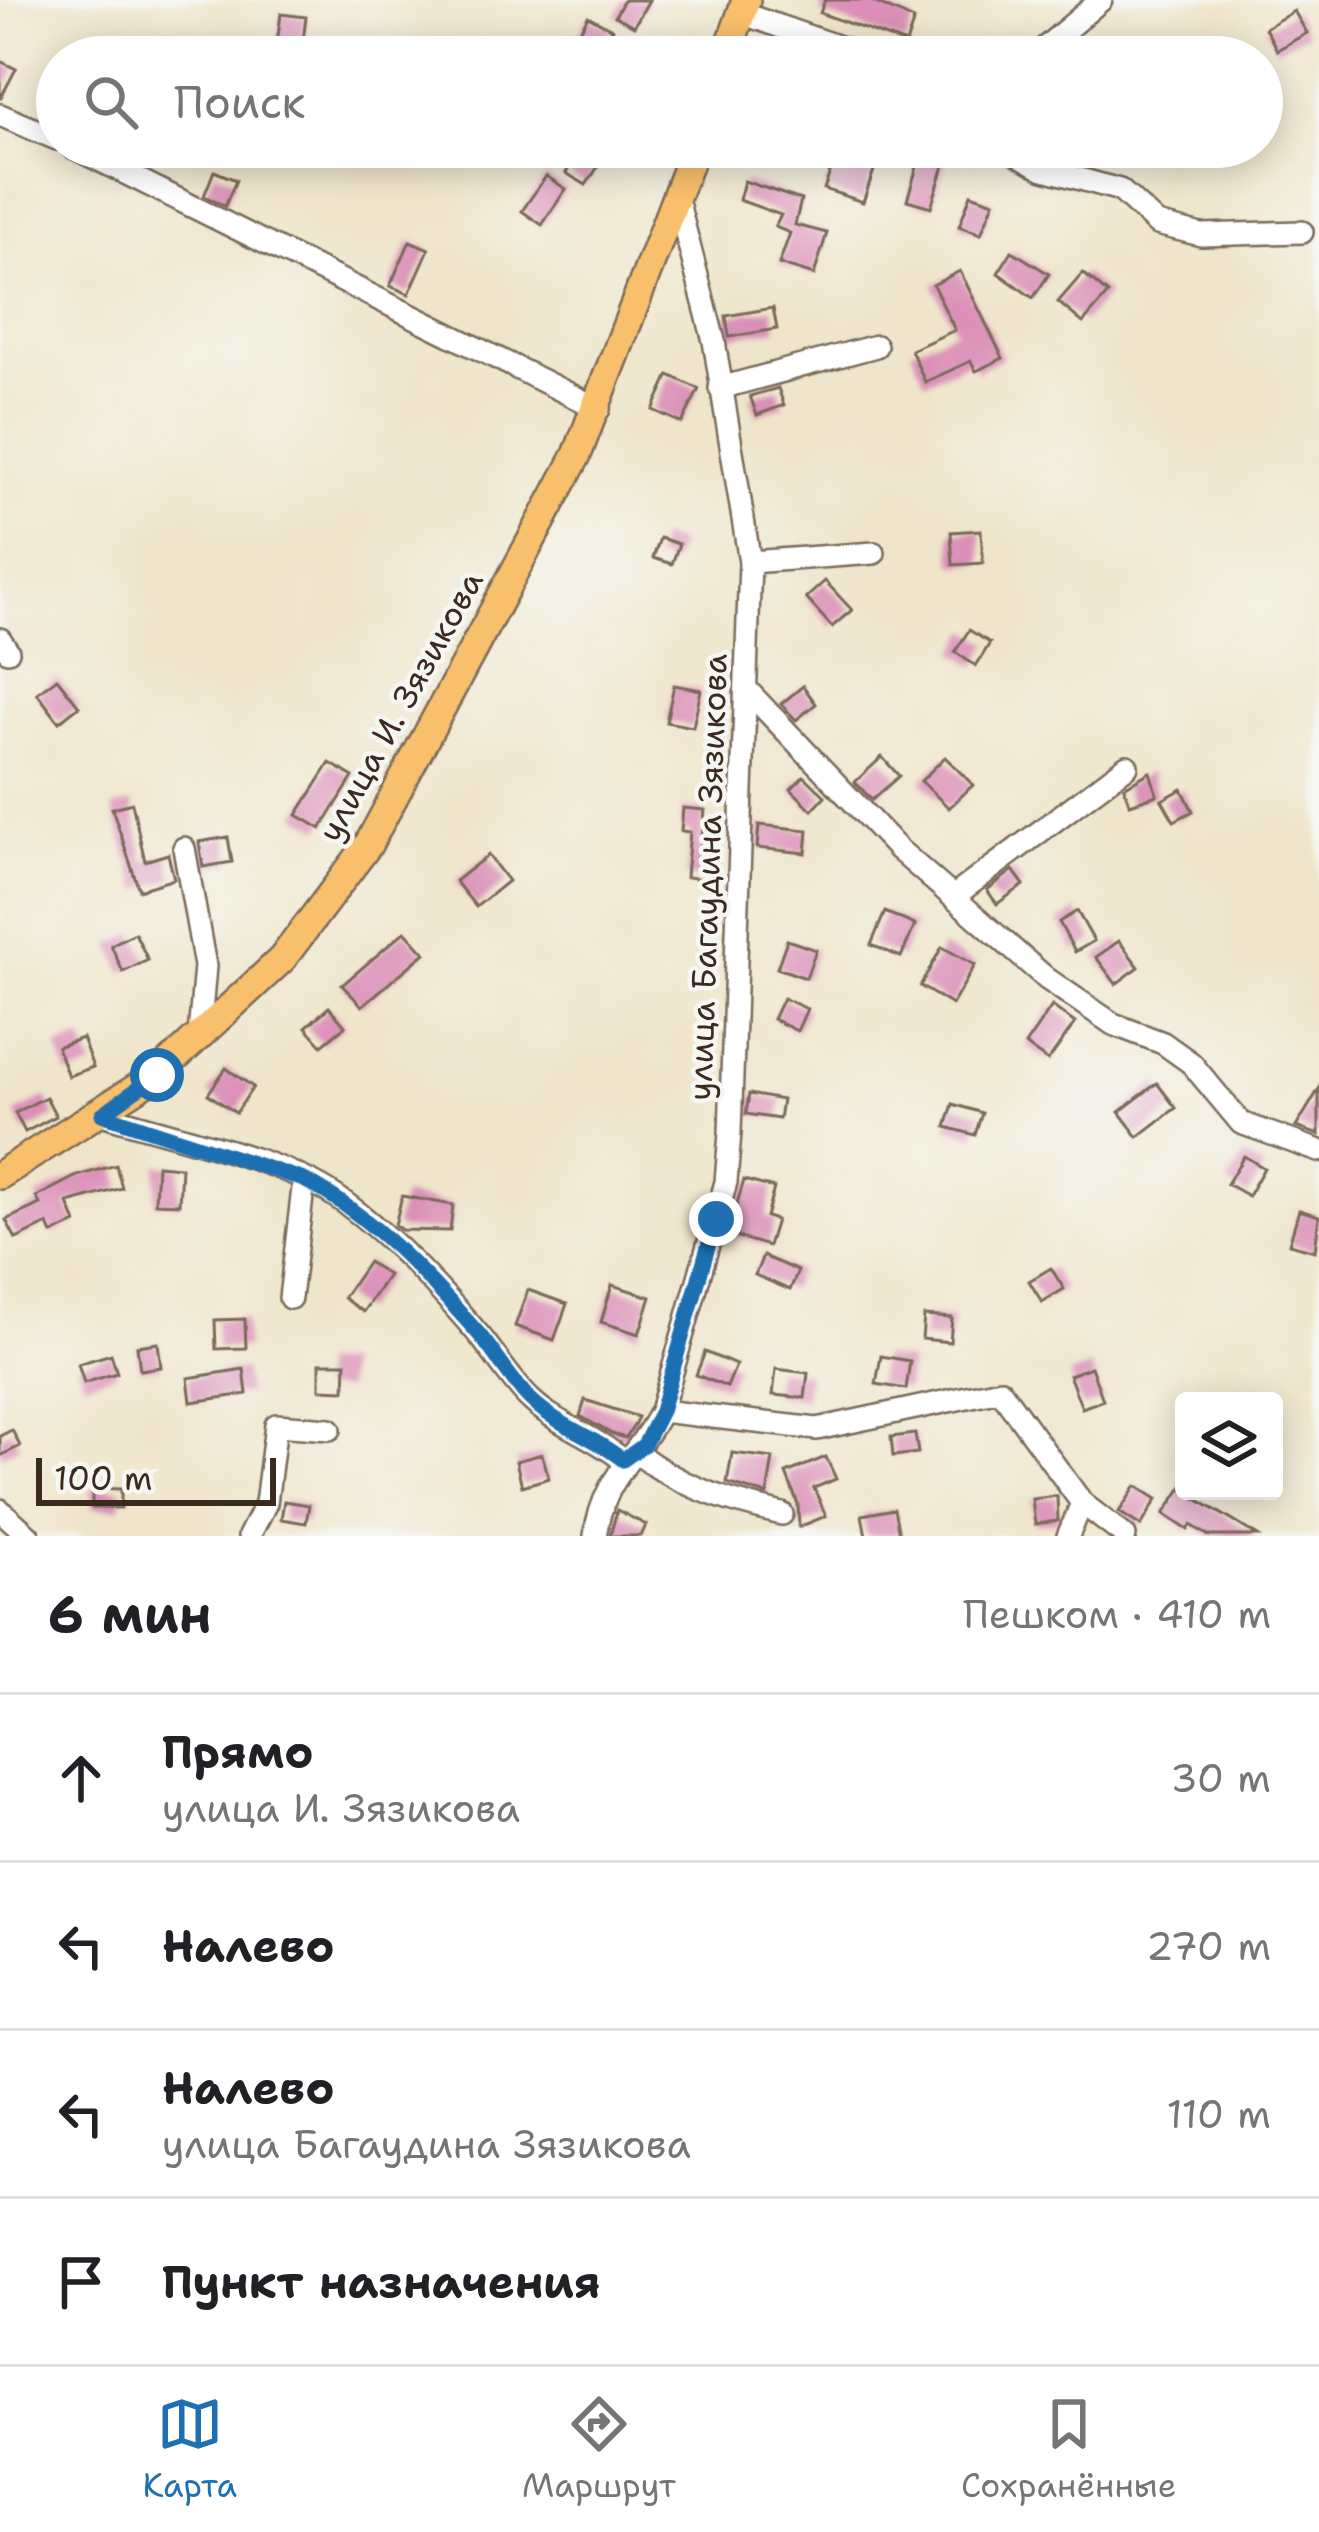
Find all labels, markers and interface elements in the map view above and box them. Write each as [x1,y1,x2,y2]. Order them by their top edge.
search box [36,36,1283,168]
icon: search [78,69,144,135]
text: Поиск [174,72,305,132]
street label: улица И. Зязикова [307,563,494,850]
street label: улица Багаудина Зязикова [677,653,738,1101]
route start [130,1048,184,1102]
route end [689,1192,743,1246]
map controls [1175,1392,1283,1500]
button: layers [1175,1392,1283,1500]
scale bar [36,1452,276,1505]
text: 100 m [54,1456,153,1501]
text: 6 мин [48,1580,212,1648]
text: Пешком · 410 m [963,1588,1271,1640]
text: Прямо [162,1722,313,1782]
icon: ahead [48,1745,114,1811]
text: 30 m [1170,1752,1271,1804]
text: улица И. Зязикова [162,1782,520,1834]
icon: left [48,1913,114,1979]
text: Налево [162,1916,335,1976]
text: 270 m [1146,1920,1271,1972]
text: Налево [162,2058,335,2118]
icon: left [48,2081,114,2147]
text: 110 m [1167,2088,1271,2140]
text: улица Багаудина Зязикова [162,2118,691,2170]
icon: arrive [48,2249,114,2315]
text: Пункт назначения [162,2252,601,2312]
tab: Карта [143,2391,237,2508]
tab: Маршрут [522,2391,676,2508]
tab: Сохранённые [961,2391,1176,2508]

